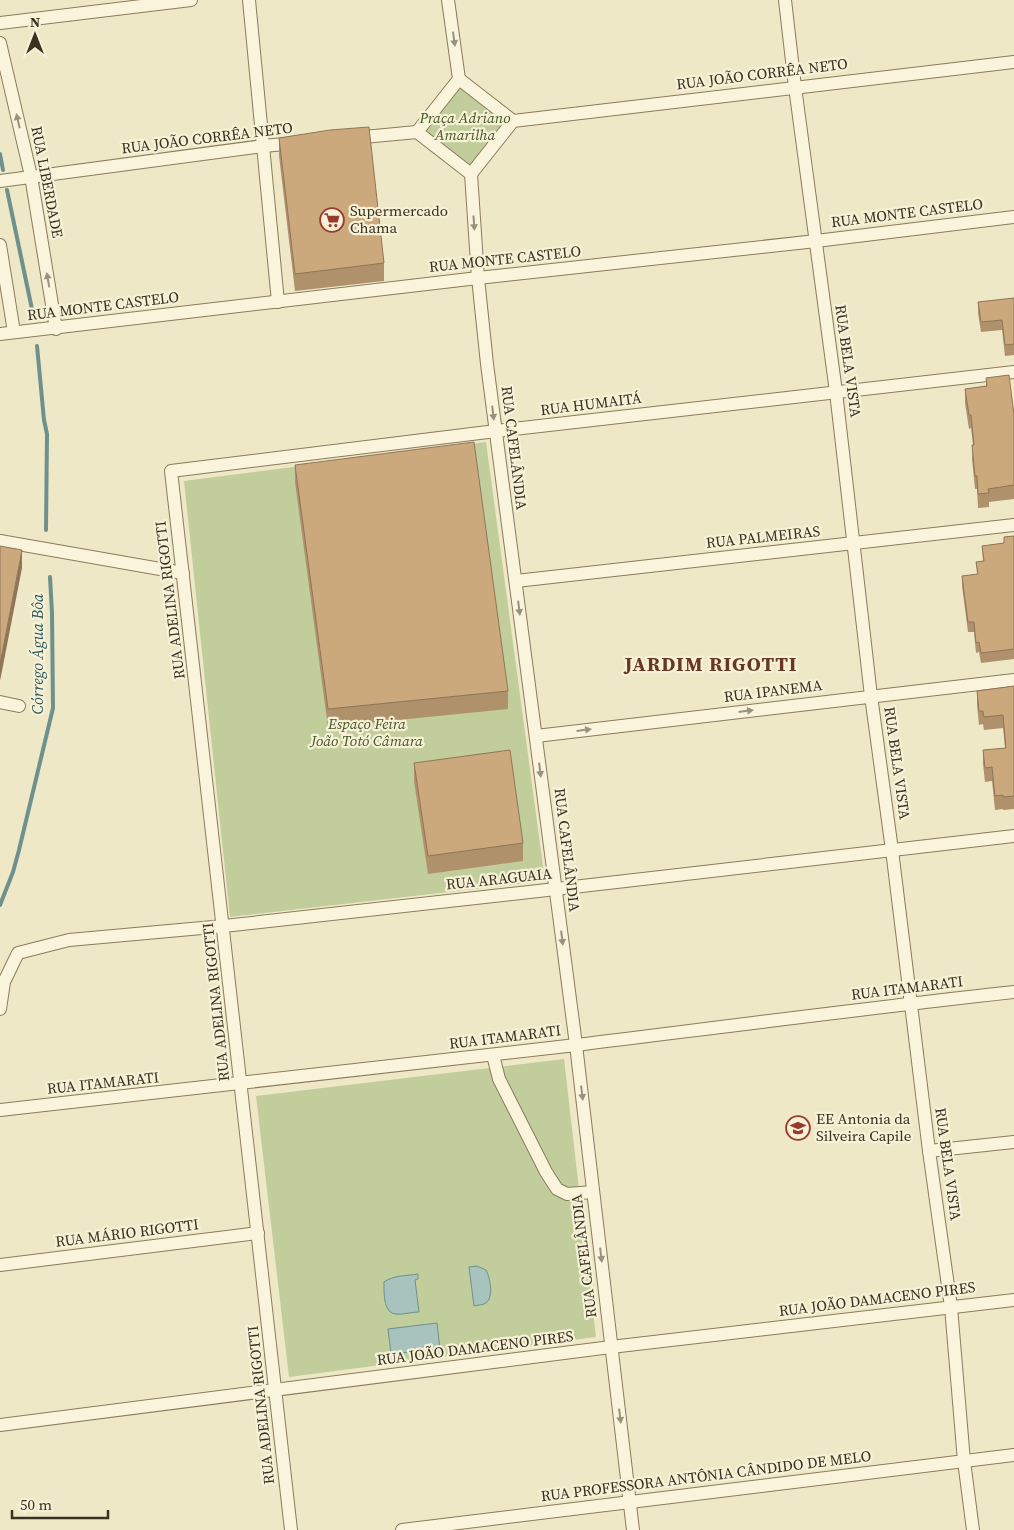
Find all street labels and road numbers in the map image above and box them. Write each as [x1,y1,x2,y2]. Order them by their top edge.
street label: RUA JOÃO CORRÊA NETO [675,53,849,94]
street label: RUA JOÃO CORRÊA NETO [120,117,294,158]
street label: RUA LIBERDADE [26,124,69,240]
street label: RUA MONTE CASTELO [830,193,984,232]
street label: RUA MONTE CASTELO [428,240,582,277]
street label: RUA MONTE CASTELO [26,286,180,325]
street label: RUA BELA VISTA [830,303,867,419]
street label: RUA CAFELÂNDIA [496,385,533,511]
street label: RUA HUMAITÁ [539,387,643,420]
street label: RUA ADELINA RIGOTTI [149,520,190,680]
street label: RUA PALMEIRAS [705,520,821,553]
street label: RUA IPANEMA [722,674,823,707]
street label: RUA BELA VISTA [879,705,916,821]
street label: RUA CAFELÂNDIA [549,787,586,913]
street label: RUA ARAGUAIA [445,862,553,895]
street label: RUA ADELINA RIGOTTI [197,922,234,1082]
street label: RUA ITAMARATI [850,970,964,1005]
street label: RUA ITAMARATI [448,1019,562,1054]
street label: RUA ITAMARATI [46,1066,160,1099]
street label: RUA BELA VISTA [930,1106,967,1222]
street label: RUA CAFELÂNDIA [565,1193,602,1319]
street label: RUA MÁRIO RIGOTTI [54,1213,200,1252]
street label: RUA JOÃO DAMACENO PIRES [777,1276,977,1321]
street label: RUA ADELINA RIGOTTI [242,1325,279,1485]
street label: RUA JOÃO DAMACENO PIRES [375,1325,575,1370]
street label: RUA PROFESSORA ANTÔNIA CÂNDIDO DE MELO [540,1445,872,1506]

